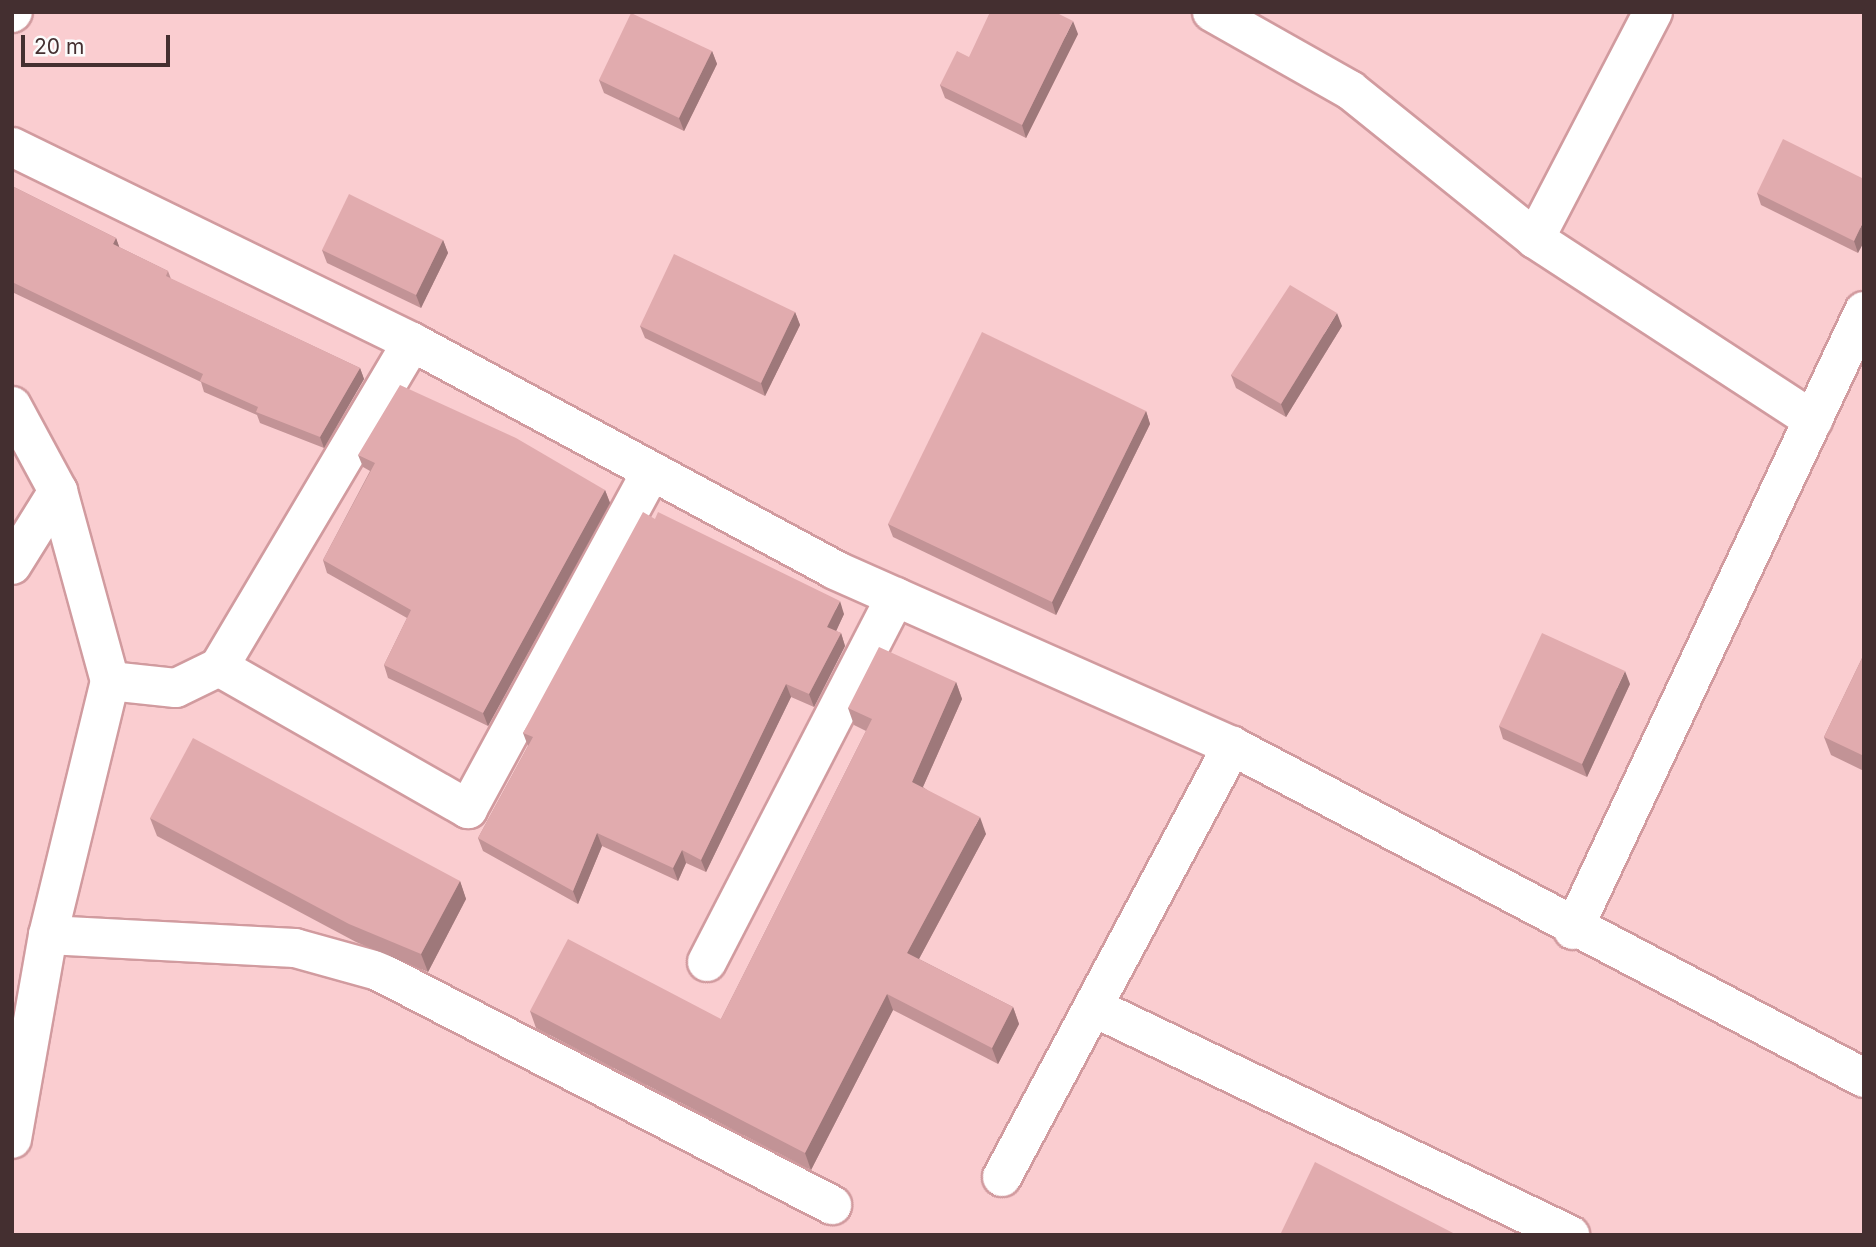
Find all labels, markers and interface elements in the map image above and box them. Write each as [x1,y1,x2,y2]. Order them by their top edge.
scale bar [24,21,173,65]
text: 20 m [34,34,84,59]

